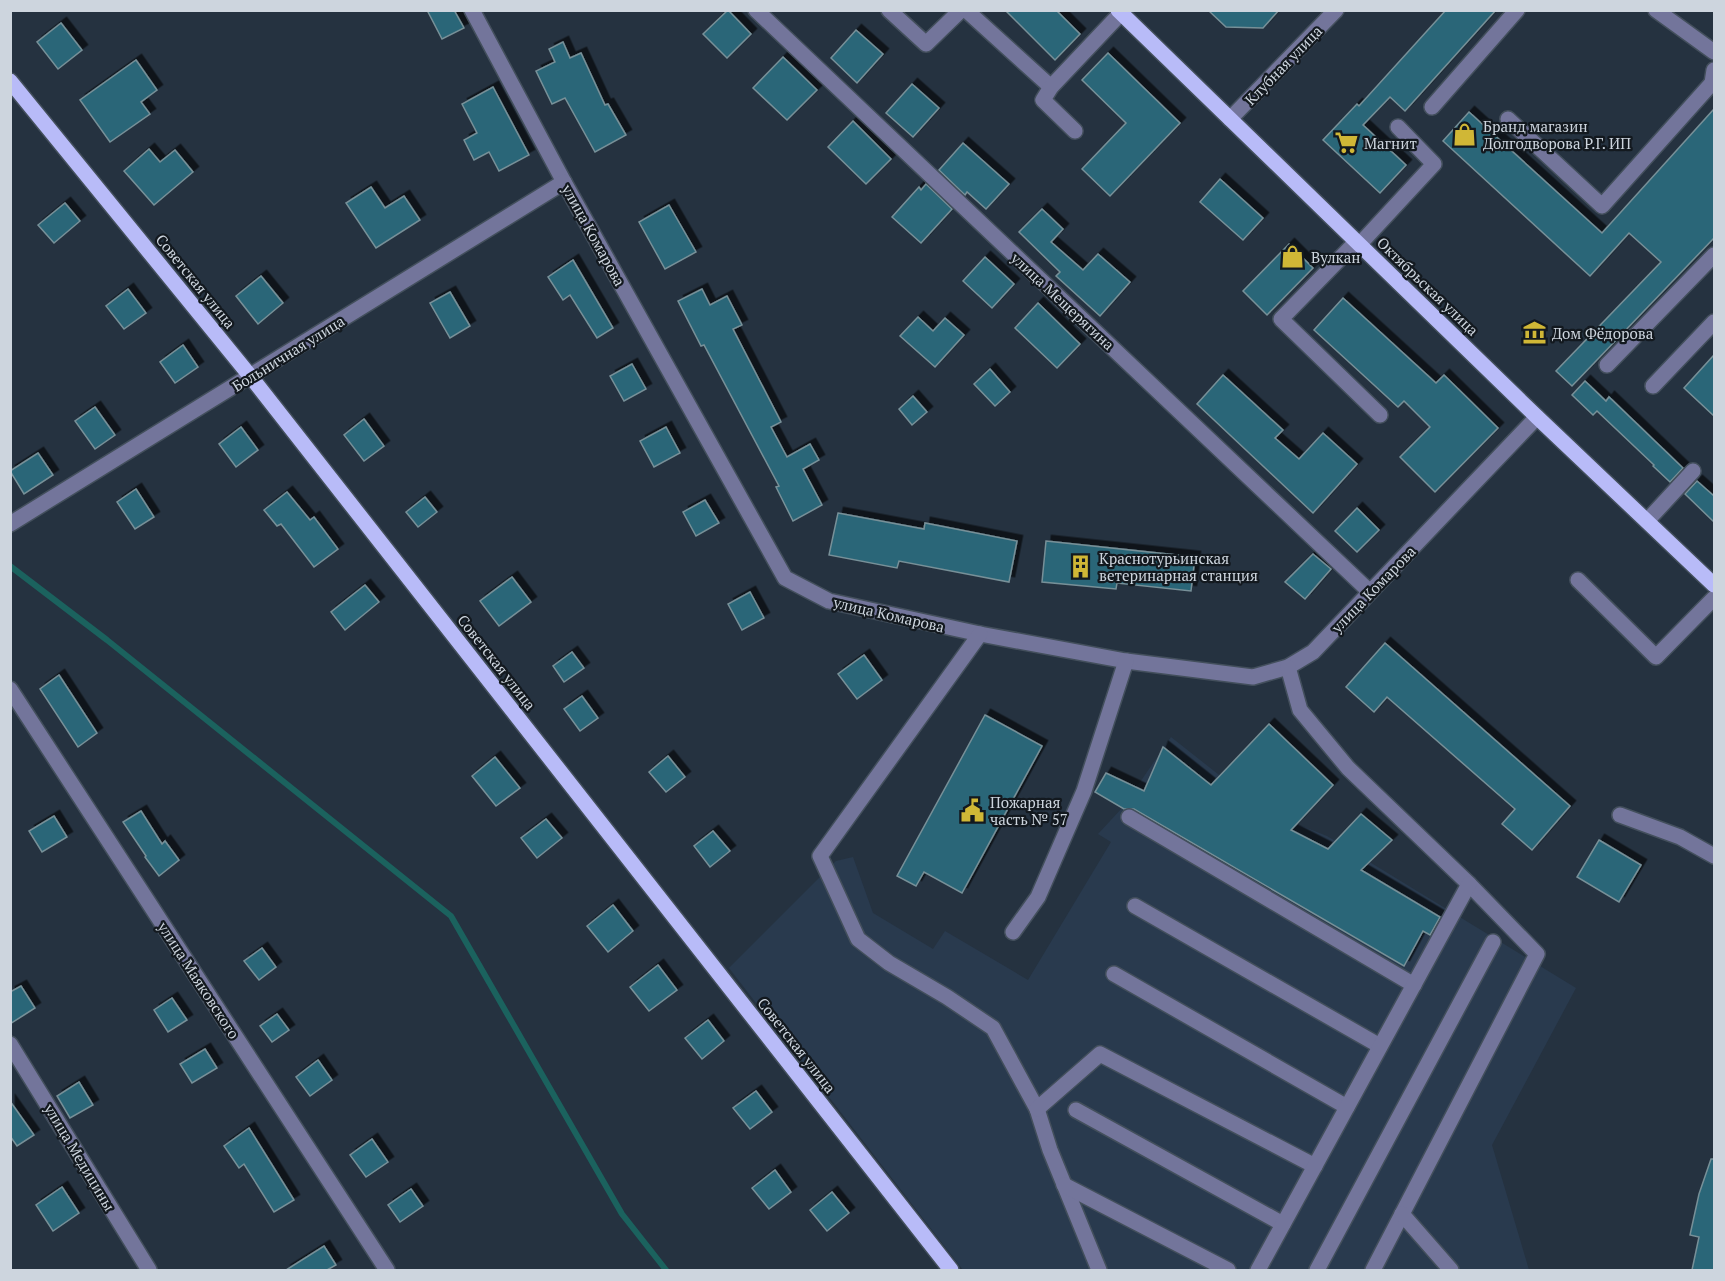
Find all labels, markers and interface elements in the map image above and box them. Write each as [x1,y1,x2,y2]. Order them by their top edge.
street label: Клубная улица [1240,21,1326,109]
place label: Бранд магазин Долгодворова Р.Г. ИП [1483,116,1631,153]
shop icon: Бранд магазин Долгодворова Р.Г. ИП [1452,122,1478,148]
supermarket icon: Магнит [1333,130,1359,156]
place label: Магнит [1364,133,1417,153]
street label: улица Комарова [557,180,630,290]
street label: Советская улица [152,230,241,333]
street label: Октябрьская улица [1373,232,1483,340]
shop icon: Вулкан [1280,244,1306,270]
street label: улица Мещерягина [1006,247,1119,354]
place label: Вулкан [1311,247,1360,267]
street label: Больничная улица [228,310,348,396]
museum icon: Дом Фёдорова [1521,320,1547,346]
place label: Дом Фёдорова [1552,323,1654,343]
street label: улица Комарова [1326,541,1420,637]
place label: Краснотурьинская ветеринарная станция [1099,548,1258,585]
building icon: Краснотурьинская ветеринарная станция [1068,554,1094,580]
street label: улица Комарова [831,591,947,637]
street label: Советская улица [453,610,541,714]
place label: Пожарная часть № 57 [990,792,1068,829]
public building icon: Пожарная часть № 57 [959,798,985,824]
street label: улица Маяковского [153,917,244,1042]
street label: Советская улица [753,993,841,1097]
street label: улица Медицины [40,1099,120,1214]

